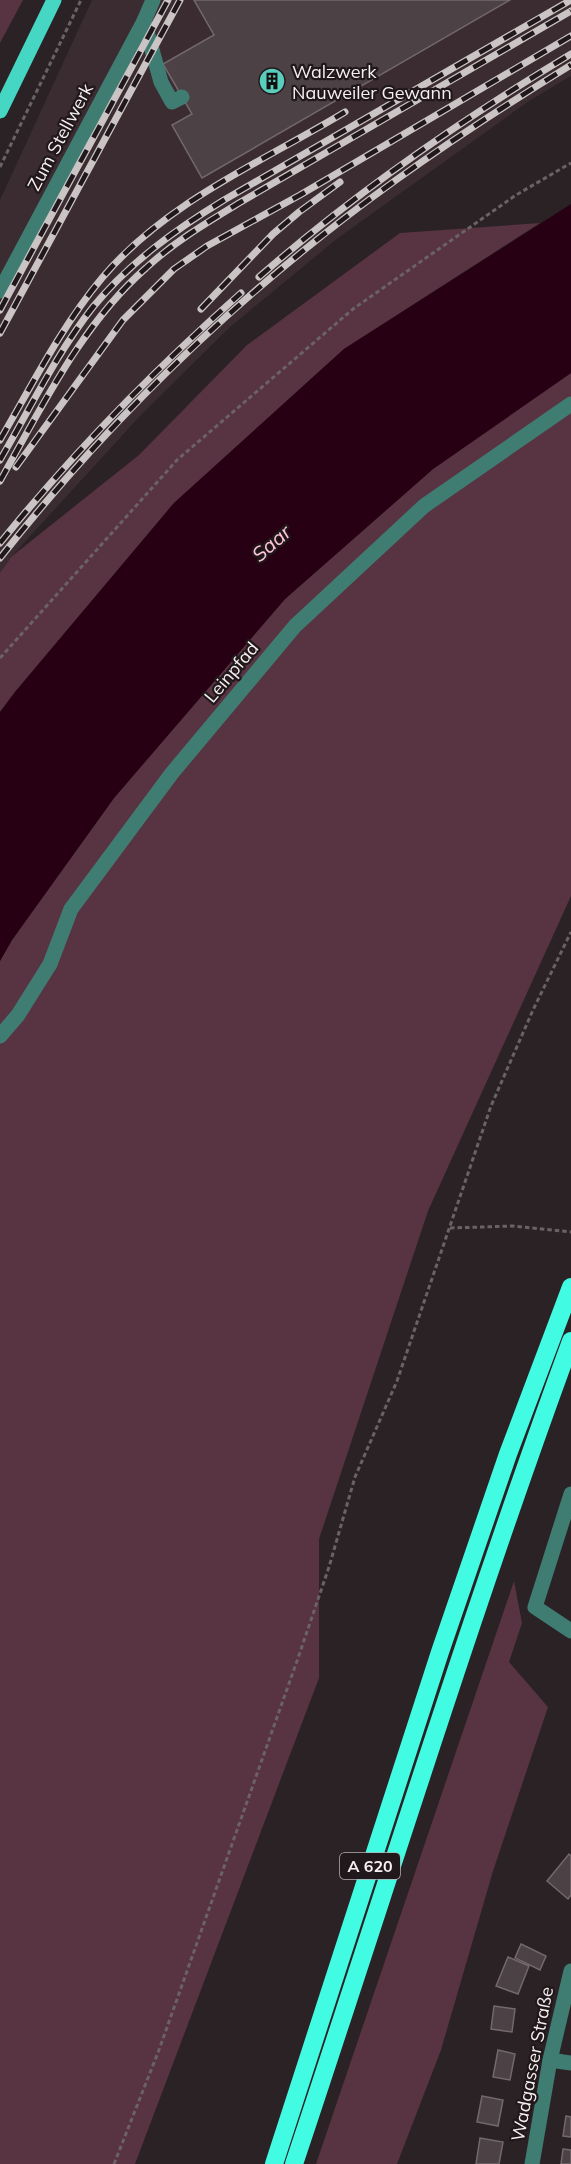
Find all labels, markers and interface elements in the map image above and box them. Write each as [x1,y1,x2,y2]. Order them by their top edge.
place label: Walzwerk Nauweiler Gewann [292,60,452,104]
building icon: Walzwerk Nauweiler Gewann [257,66,287,96]
street label: Zum Stellwerk [22,79,98,195]
water label: Saar [246,519,296,567]
street label: Leinpfad [199,637,263,707]
road number: A 620 [340,1853,400,1879]
street label: Wadgasser Straße [506,1985,558,2143]

